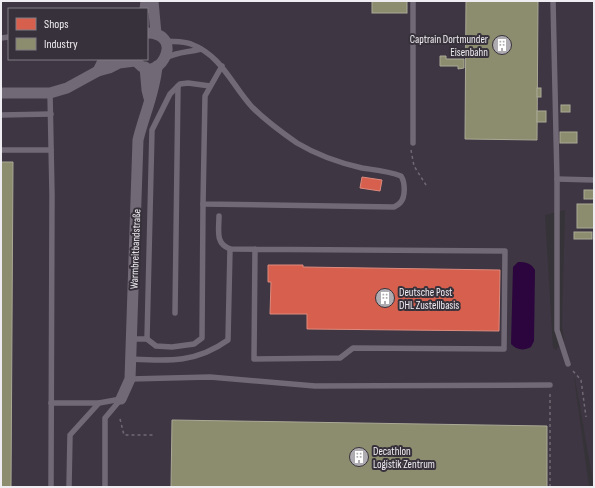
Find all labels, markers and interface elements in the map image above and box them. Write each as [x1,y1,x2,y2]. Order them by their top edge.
legend [8,8,148,60]
text: Shops [44,17,69,32]
place label: Captrain Dortmunder Eisenbahn [410,33,488,59]
building icon: Captrain Dortmunder Eisenbahn [491,34,513,56]
text: Industry [44,37,78,52]
street label: Warmbreitbandstraße [128,209,143,289]
place label: Deutsche Post DHL Zustellbasis [399,286,459,312]
building icon: Deutsche Post DHL Zustellbasis [374,287,396,309]
place label: Decathlon Logistik Zentrum [373,445,435,471]
building icon: Decathlon Logistik Zentrum [348,446,370,468]

